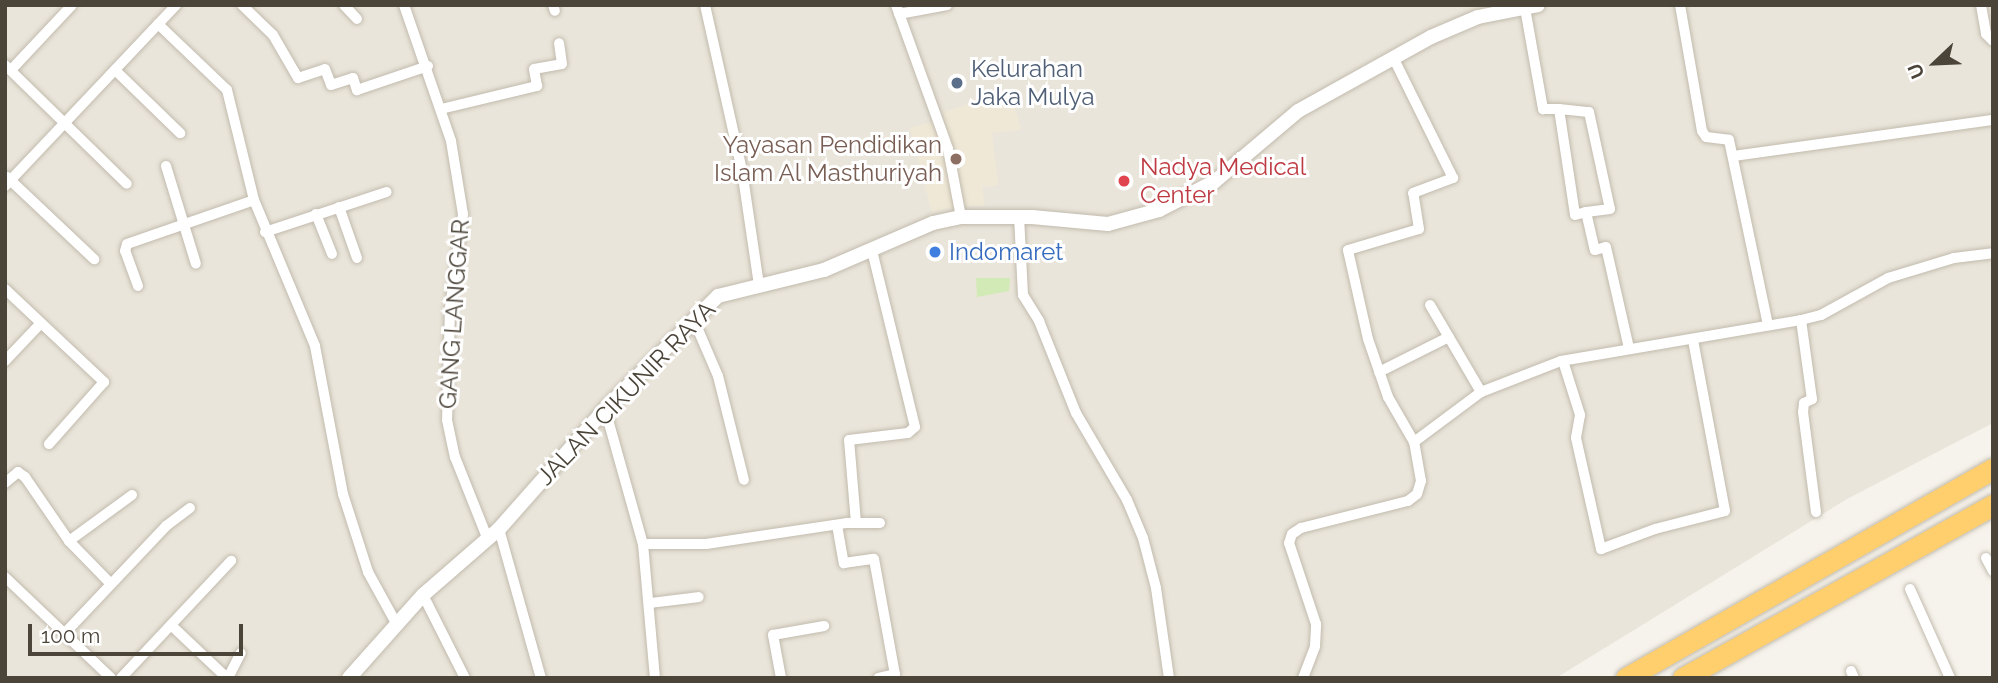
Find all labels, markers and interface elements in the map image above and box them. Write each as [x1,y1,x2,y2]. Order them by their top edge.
north arrow [1900,28,1970,98]
place label: Kelurahan Jaka Mulya [971,55,1094,111]
text: U [1903,60,1929,82]
marker: Kelurahan Jaka Mulya [949,75,965,91]
place label: Yayasan Pendidikan Islam Al Masthuriyah [713,131,942,187]
marker: Yayasan Pendidikan Islam Al Masthuriyah [948,151,964,167]
place label: Nadya Medical Center [1140,153,1306,209]
marker: Nadya Medical Center [1114,171,1134,191]
street label: GANG LANGGAR [433,218,475,410]
place label: Indomaret [949,238,1063,266]
marker: Indomaret [927,244,943,260]
street label: JALAN CIKUNIR RAYA [531,295,721,491]
scale bar [32,610,247,654]
text: 100 m [41,623,100,648]

